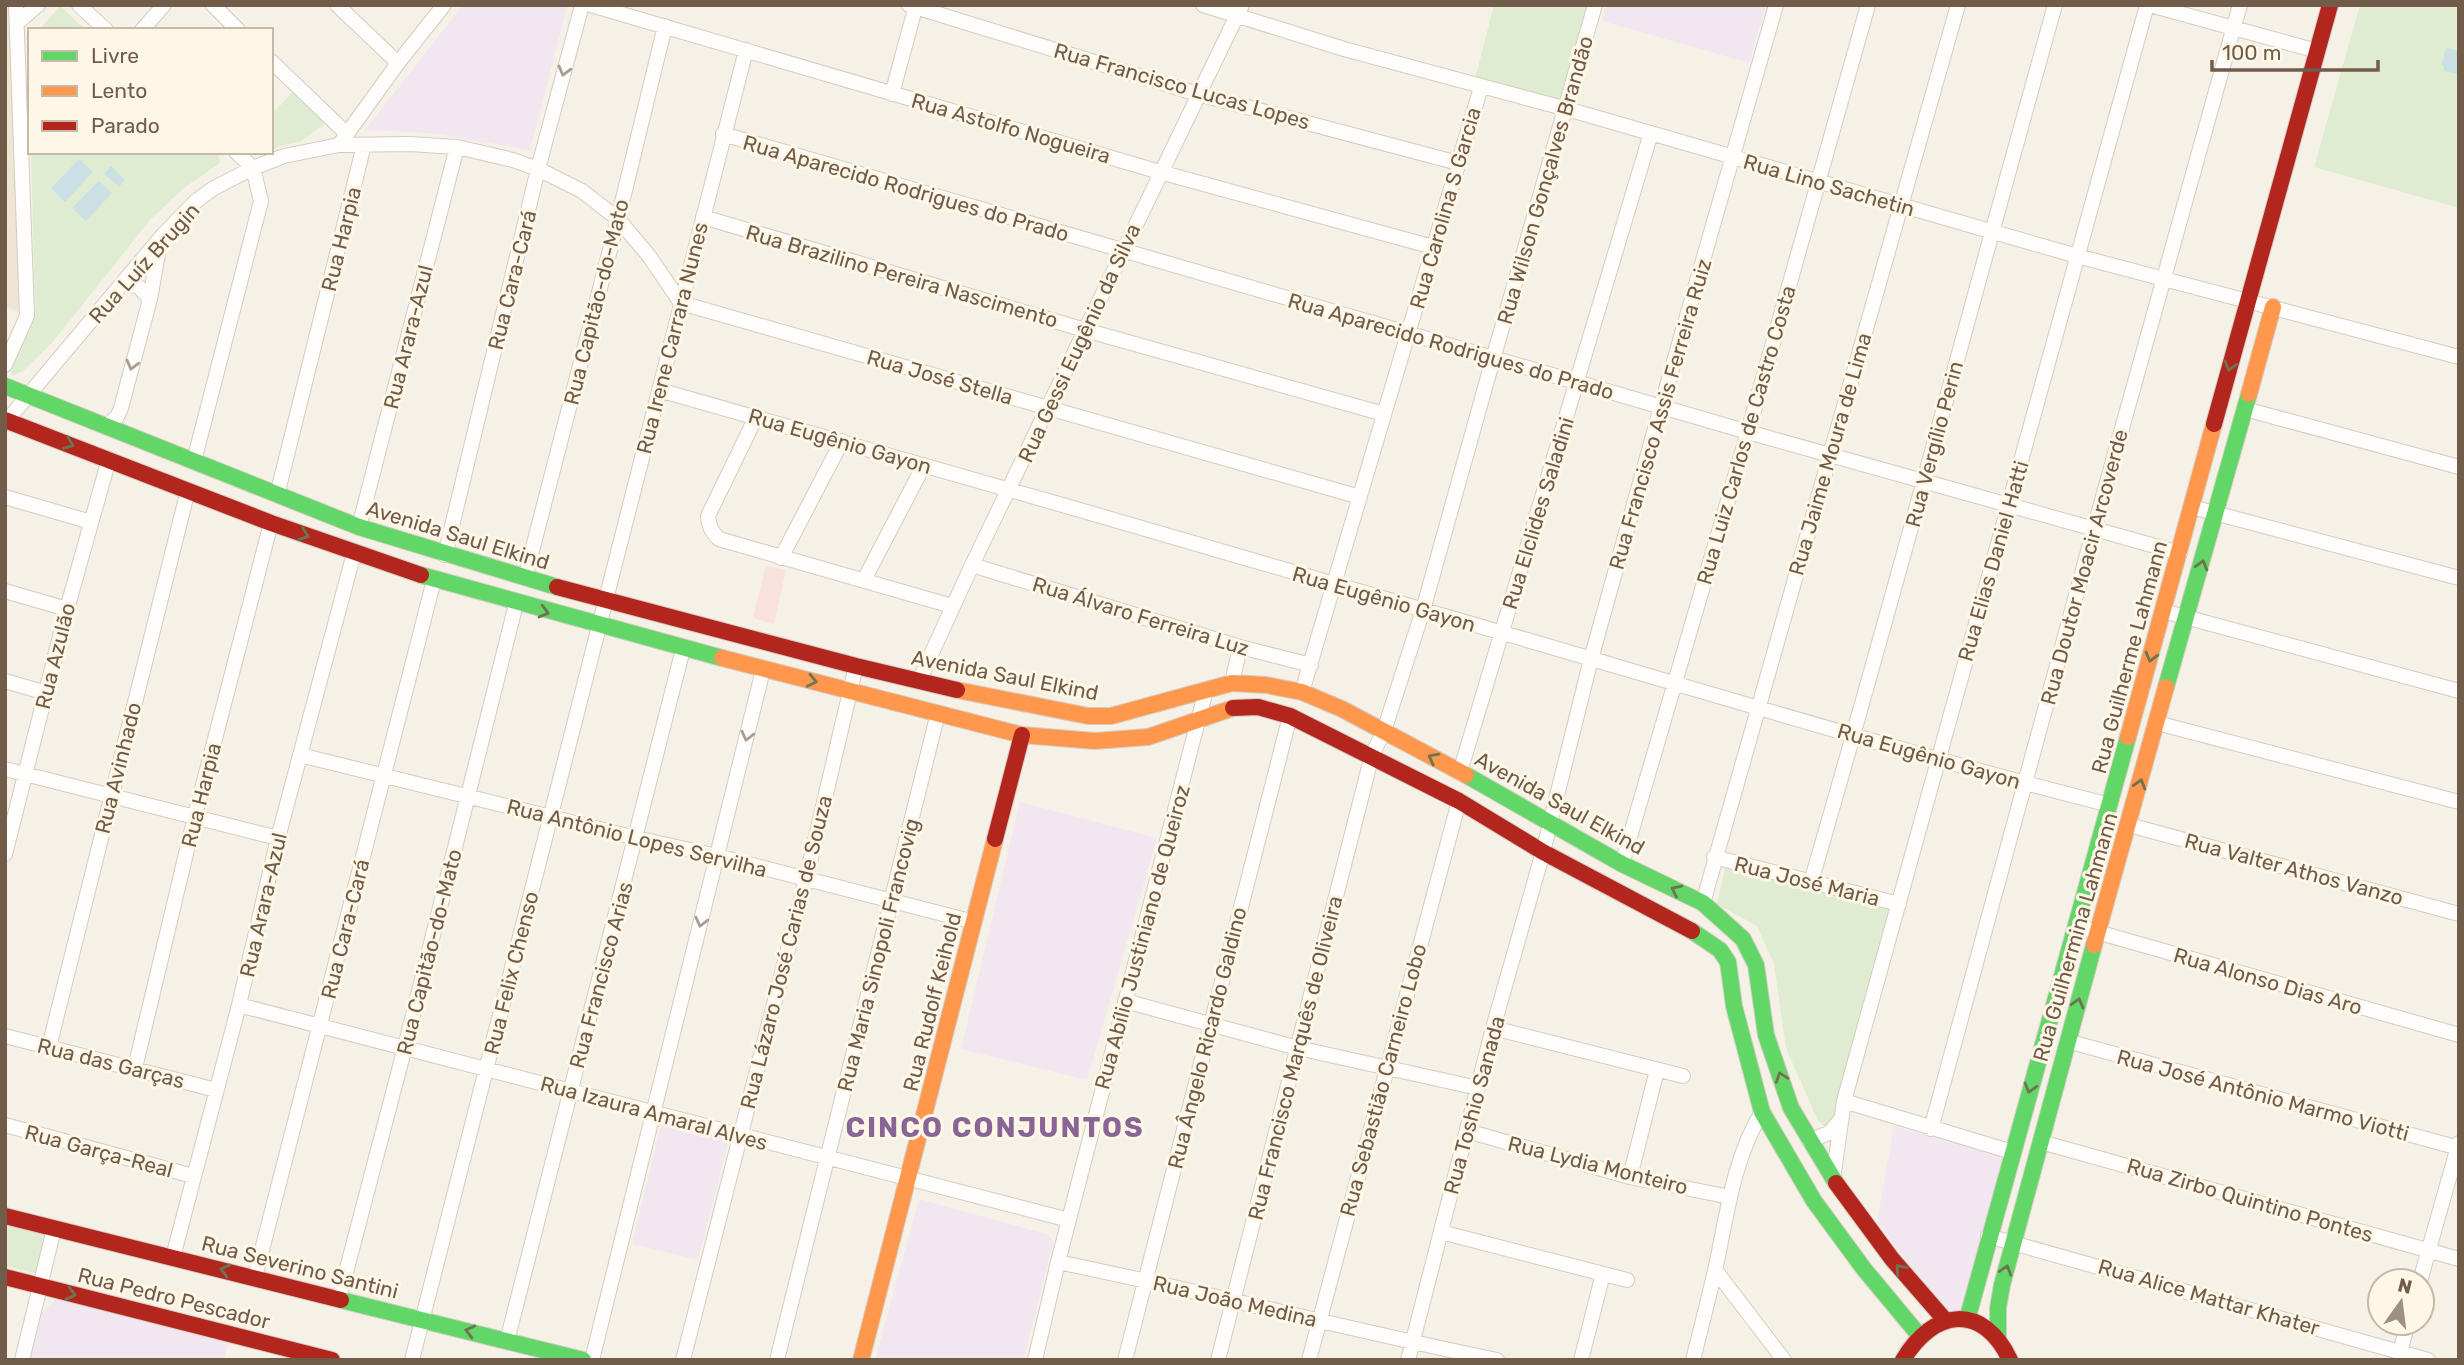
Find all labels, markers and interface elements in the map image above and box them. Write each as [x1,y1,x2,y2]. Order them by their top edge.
legend [28,28,273,154]
scale bar [2212,28,2378,72]
street label: Rua Wilson Gonçalves Brandão [1492,33,1598,327]
street label: Rua Francisco Lucas Lopes [1051,37,1313,135]
text: 100 m [2222,40,2281,65]
text: Livre [91,43,139,68]
one-way arrow [558,65,573,77]
text: Lento [91,78,147,103]
street label: Rua Astolfo Nogueira [909,88,1113,168]
street label: Rua Carolina S Garcia [1404,104,1486,312]
text: Parado [91,113,160,138]
street label: Rua Aparecido Rodrigues do Prado [740,129,1072,247]
street label: Rua Lino Sachetin [1741,149,1917,221]
street label: Rua Harpia [316,184,366,294]
street label: Rua Capitão-do-Mato [558,196,634,408]
street label: Rua Luíz Brugin [83,198,205,328]
street label: Rua Cara-Cará [483,207,541,353]
street label: Rua Brazilino Pereira Nascimento [743,219,1061,333]
street label: Rua Irene Carrara Nunes [631,220,713,456]
street label: Rua Gessi Eugênio da Silva [1013,220,1145,466]
street label: Rua Francisco Assis Ferreira Ruiz [1604,256,1716,572]
street label: Rua Arara-Azul [378,262,438,412]
street label: Rua Luiz Carlos de Castro Costa [1691,282,1801,588]
street label: Rua Aparecido Rodrigues do Prado [1285,287,1617,405]
street label: Rua Jaime Moura de Lima [1783,330,1877,578]
street label: Rua José Stella [864,344,1016,410]
street label: Rua Vergílio Perin [1900,358,1968,530]
one-way arrow [126,359,140,371]
one-way arrow [2224,360,2238,372]
street label: Rua Eugênio Gayon [746,403,934,479]
street label: Rua Elclides Saladini [1497,414,1579,612]
street label: Rua Doutor Moacir Arcoverde [2035,426,2133,708]
one-way arrow [62,436,75,450]
street label: Rua Elias Daniel Hatti [1952,458,2034,664]
street label: Avenida Saul Elkind [364,495,552,575]
one-way arrow [297,527,309,541]
street label: Rua Guilherme Lahmann [2086,538,2172,776]
one-way arrow [2193,559,2208,571]
street label: Rua Eugênio Gayon [1290,561,1478,637]
street label: Rua Álvaro Ferreira Luz [1030,571,1252,661]
street label: Rua Azulão [30,600,80,712]
one-way arrow [538,603,550,618]
street label: Avenida Saul Elkind [909,645,1101,705]
one-way arrow [2144,650,2159,662]
one-way arrow [806,672,818,687]
street label: Rua Avinhado [90,700,146,836]
street label: Rua Eugênio Gayon [1835,718,2023,794]
one-way arrow [741,730,755,742]
street label: Rua Harpia [176,740,226,850]
street label: Avenida Saul Elkind [1471,746,1649,860]
one-way arrow [1428,752,1441,766]
one-way arrow [2132,778,2146,790]
street label: Rua Abílio Justiniano de Queiroz [1089,782,1195,1092]
street label: Rua Lázaro José Carias de Souza [735,793,837,1111]
street label: Rua Antônio Lopes Servilha [504,794,770,882]
street label: Rua Guilhermina Lahmann [2027,810,2123,1064]
street label: Rua Maria Sinopoli Francovig [832,816,924,1094]
street label: Rua Valter Athos Vanzo [2182,828,2406,910]
street label: Rua Arara-Azul [234,830,292,980]
street label: Rua Capitão-do-Mato [391,846,467,1058]
street label: Rua José Maria [1732,851,1882,911]
street label: Rua Cara-Cará [316,856,374,1002]
street label: Rua Francisco Arias [564,879,638,1071]
one-way arrow [1671,884,1683,898]
street label: Rua Felix Chenso [479,889,543,1057]
street label: Rua Francisco Marquês de Oliveira [1243,893,1347,1223]
street label: Rua Ângelo Ricardo Galdino [1162,905,1252,1171]
street label: Rua Rudolf Keihold [898,910,966,1094]
one-way arrow [695,916,709,928]
street label: Rua Sebastião Carneiro Lobo [1335,941,1431,1219]
street label: Rua Alonso Dias Aro [2171,942,2365,1020]
one-way arrow [2069,997,2084,1009]
street label: Rua Toshio Sanada [1438,1013,1510,1197]
street label: Rua das Garças [35,1033,187,1093]
street label: Rua José Antônio Marmo Viotti [2114,1044,2412,1146]
street label: Rua Izaura Amaral Alves [538,1071,770,1155]
one-way arrow [1775,1071,1789,1083]
one-way arrow [2024,1082,2039,1094]
district label: CINCO CONJUNTOS [845,1111,1145,1144]
street label: Rua Garça-Real [22,1119,176,1183]
street label: Rua Lydia Monteiro [1505,1131,1691,1199]
street label: Rua Zirbo Quintino Pontes [2124,1153,2376,1247]
street label: Rua Severino Santini [199,1230,401,1304]
street label: Rua Alice Mattar Khater [2095,1253,2323,1341]
street label: Rua Pedro Pescador [75,1262,273,1334]
one-way arrow [219,1264,231,1278]
one-way arrow [1896,1264,1908,1277]
one-way arrow [1998,1264,2013,1276]
north arrow [2366,1267,2436,1337]
street label: Rua João Medina [1151,1270,1319,1332]
text: N [2396,1273,2414,1299]
one-way arrow [65,1286,77,1300]
one-way arrow [464,1325,476,1339]

